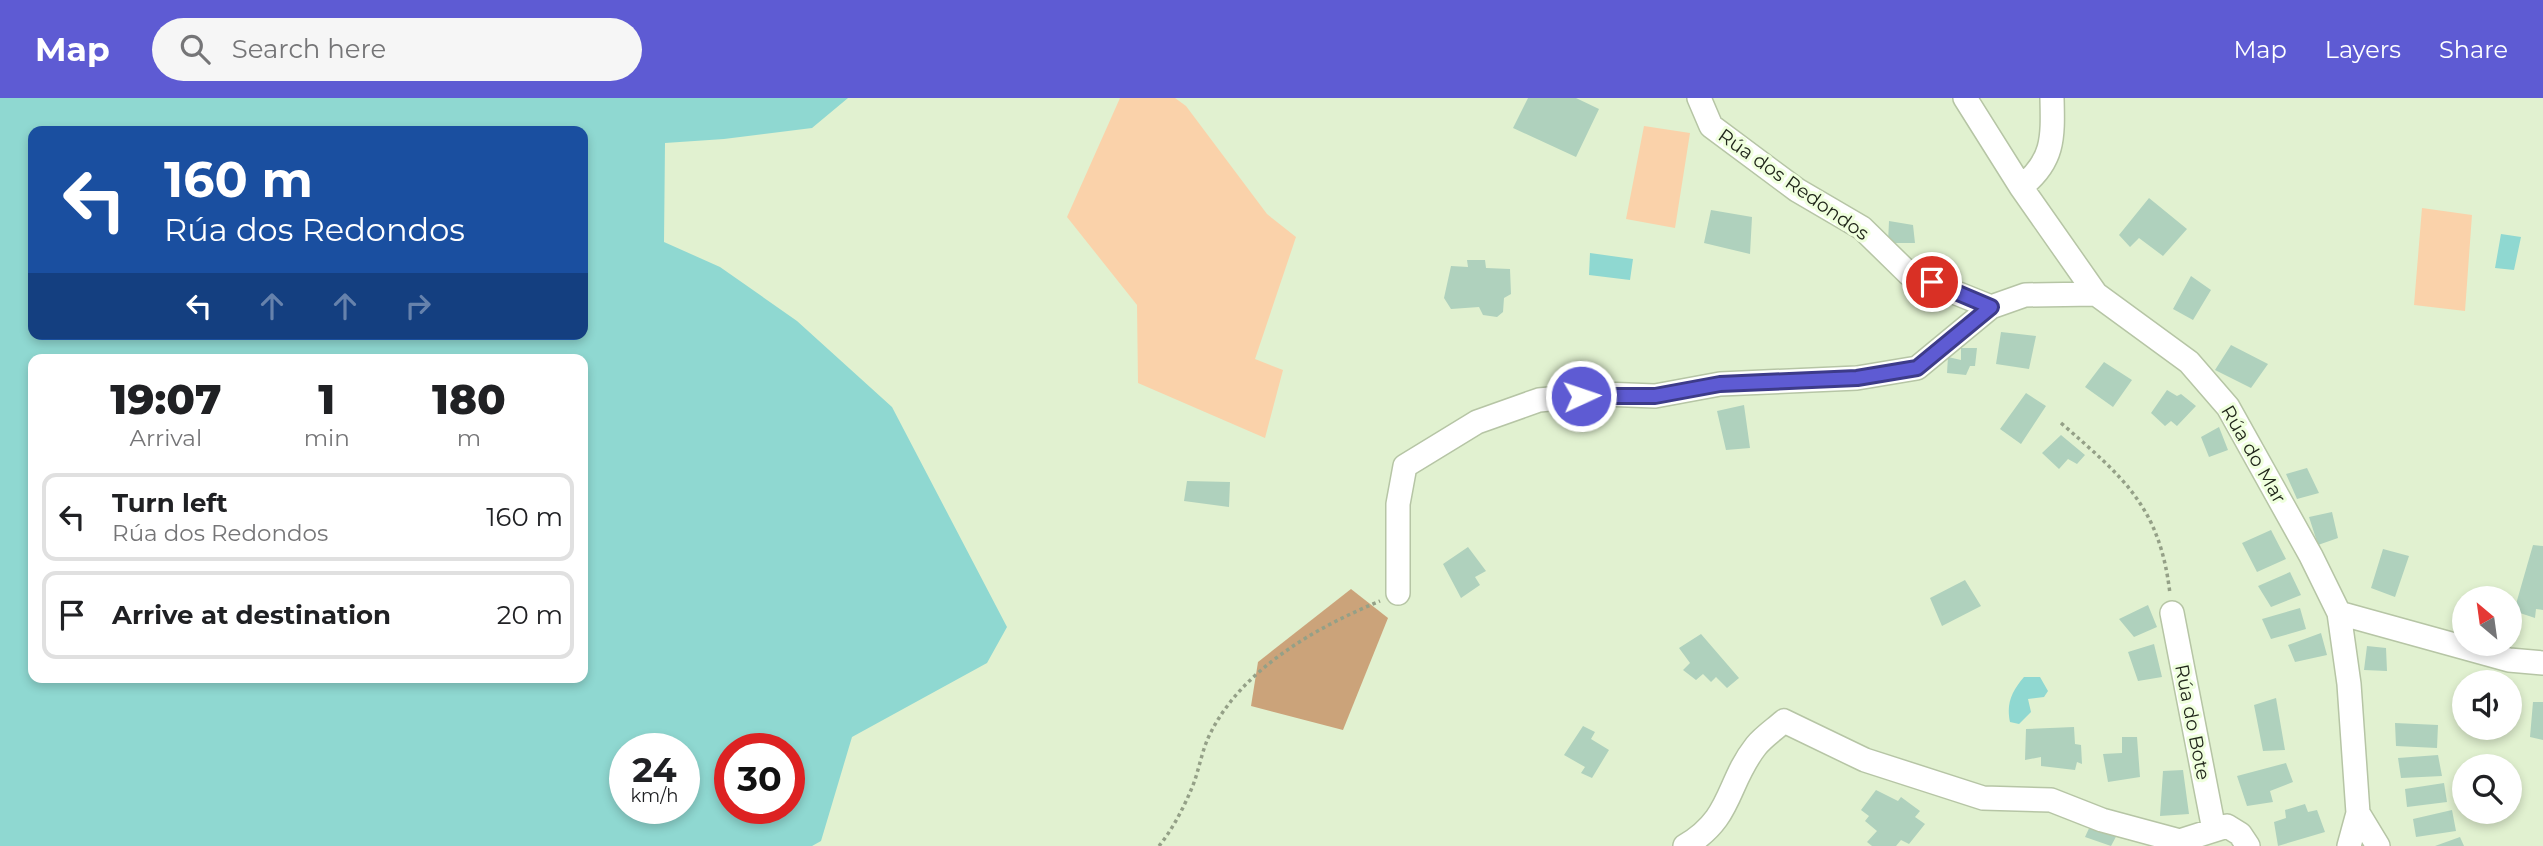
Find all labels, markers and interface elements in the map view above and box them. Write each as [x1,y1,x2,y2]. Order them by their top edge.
search box [152,18,642,81]
text: Map [35,29,110,69]
icon: search [176,30,214,68]
text: Search here [232,33,386,65]
text: Map [2233,35,2287,64]
text: Layers [2325,35,2401,64]
text: Share [2439,35,2508,64]
street label: Rúa dos Redondos [1714,124,1873,245]
text: 160 m [164,150,313,209]
icon: left [49,154,140,245]
text: Rúa dos Redondos [164,210,465,249]
pin [1902,252,1962,312]
icon: arrive [1913,263,1951,301]
icon: left [180,287,218,325]
icon: ahead [253,287,291,325]
icon: ahead [326,287,364,325]
icon: right [399,287,437,325]
position arrow [1544,359,1618,433]
text: 19:07 [110,373,222,425]
text: 1 [318,373,335,425]
text: 180 [432,373,506,425]
street label: Rúa do Mar [2216,401,2291,507]
text: Arrival [130,424,202,452]
text: min [304,424,350,452]
text: m [457,424,481,452]
text: Turn left [112,487,228,519]
icon: left [53,498,91,536]
text: 160 m [486,501,563,533]
text: Rúa dos Redondos [112,519,328,547]
north arrow [2452,586,2522,656]
map controls [2452,586,2522,824]
icon: arrive [53,596,91,634]
text: Arrive at destination [112,599,391,631]
text: 20 m [497,599,563,631]
street label: Rúa do Bote [2170,662,2215,782]
button: sound [2452,670,2522,740]
speed limit sign: 30 [714,733,805,824]
text: 24 [632,748,677,791]
button: search [2452,754,2522,824]
text: km/h [630,785,679,807]

